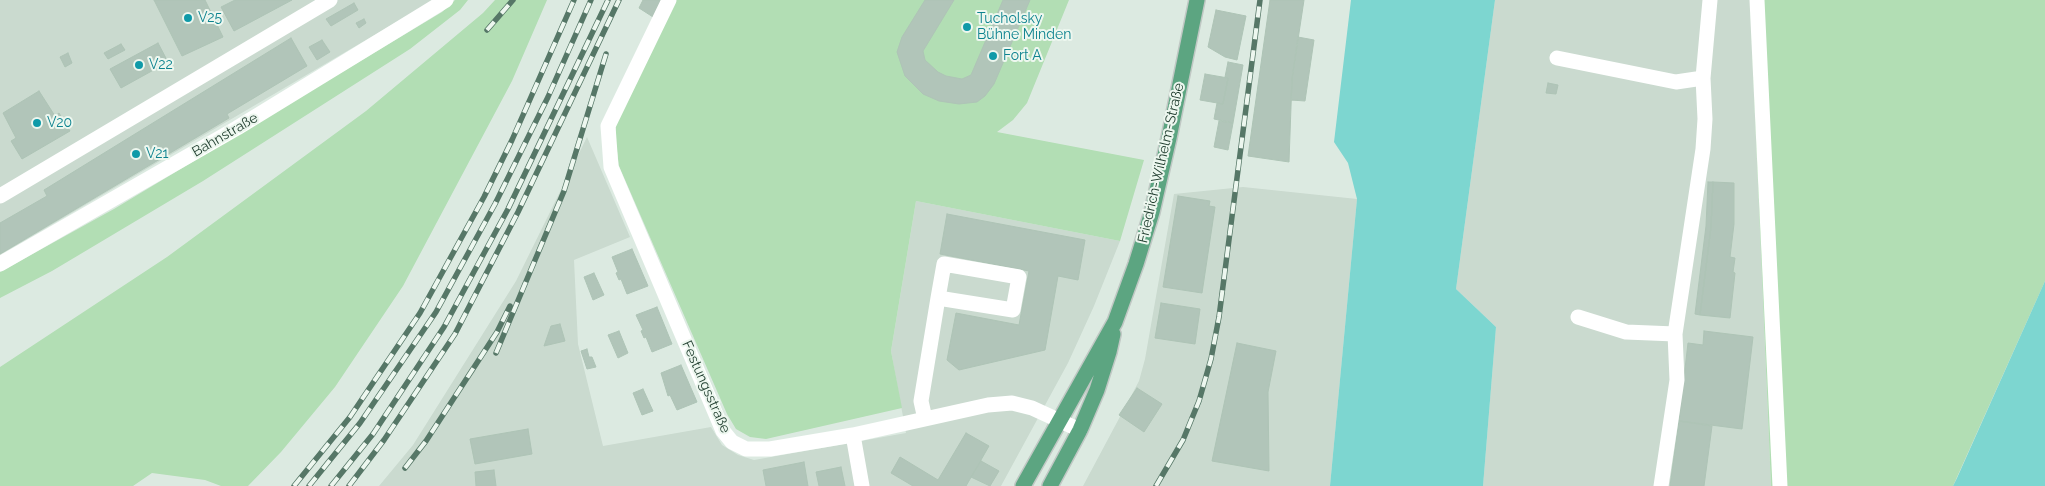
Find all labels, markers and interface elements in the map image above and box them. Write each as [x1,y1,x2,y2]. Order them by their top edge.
place label: V25 [198,10,222,26]
place label: Tucholsky Bühne Minden [977,11,1071,44]
marker: V25 [182,12,194,24]
marker: Tucholsky Bühne Minden [961,21,973,33]
place label: Fort A [1003,48,1042,64]
marker: Fort A [987,50,999,62]
place label: V22 [149,57,173,73]
marker: V22 [133,59,145,71]
street label: Friedrich-Wilhelm-Straße [1134,81,1188,245]
street label: Bahnstraße [189,109,261,161]
place label: V20 [47,115,72,131]
marker: V20 [31,117,43,129]
place label: V21 [146,146,168,162]
marker: V21 [130,148,142,160]
street label: Festungsstraße [678,338,734,436]

